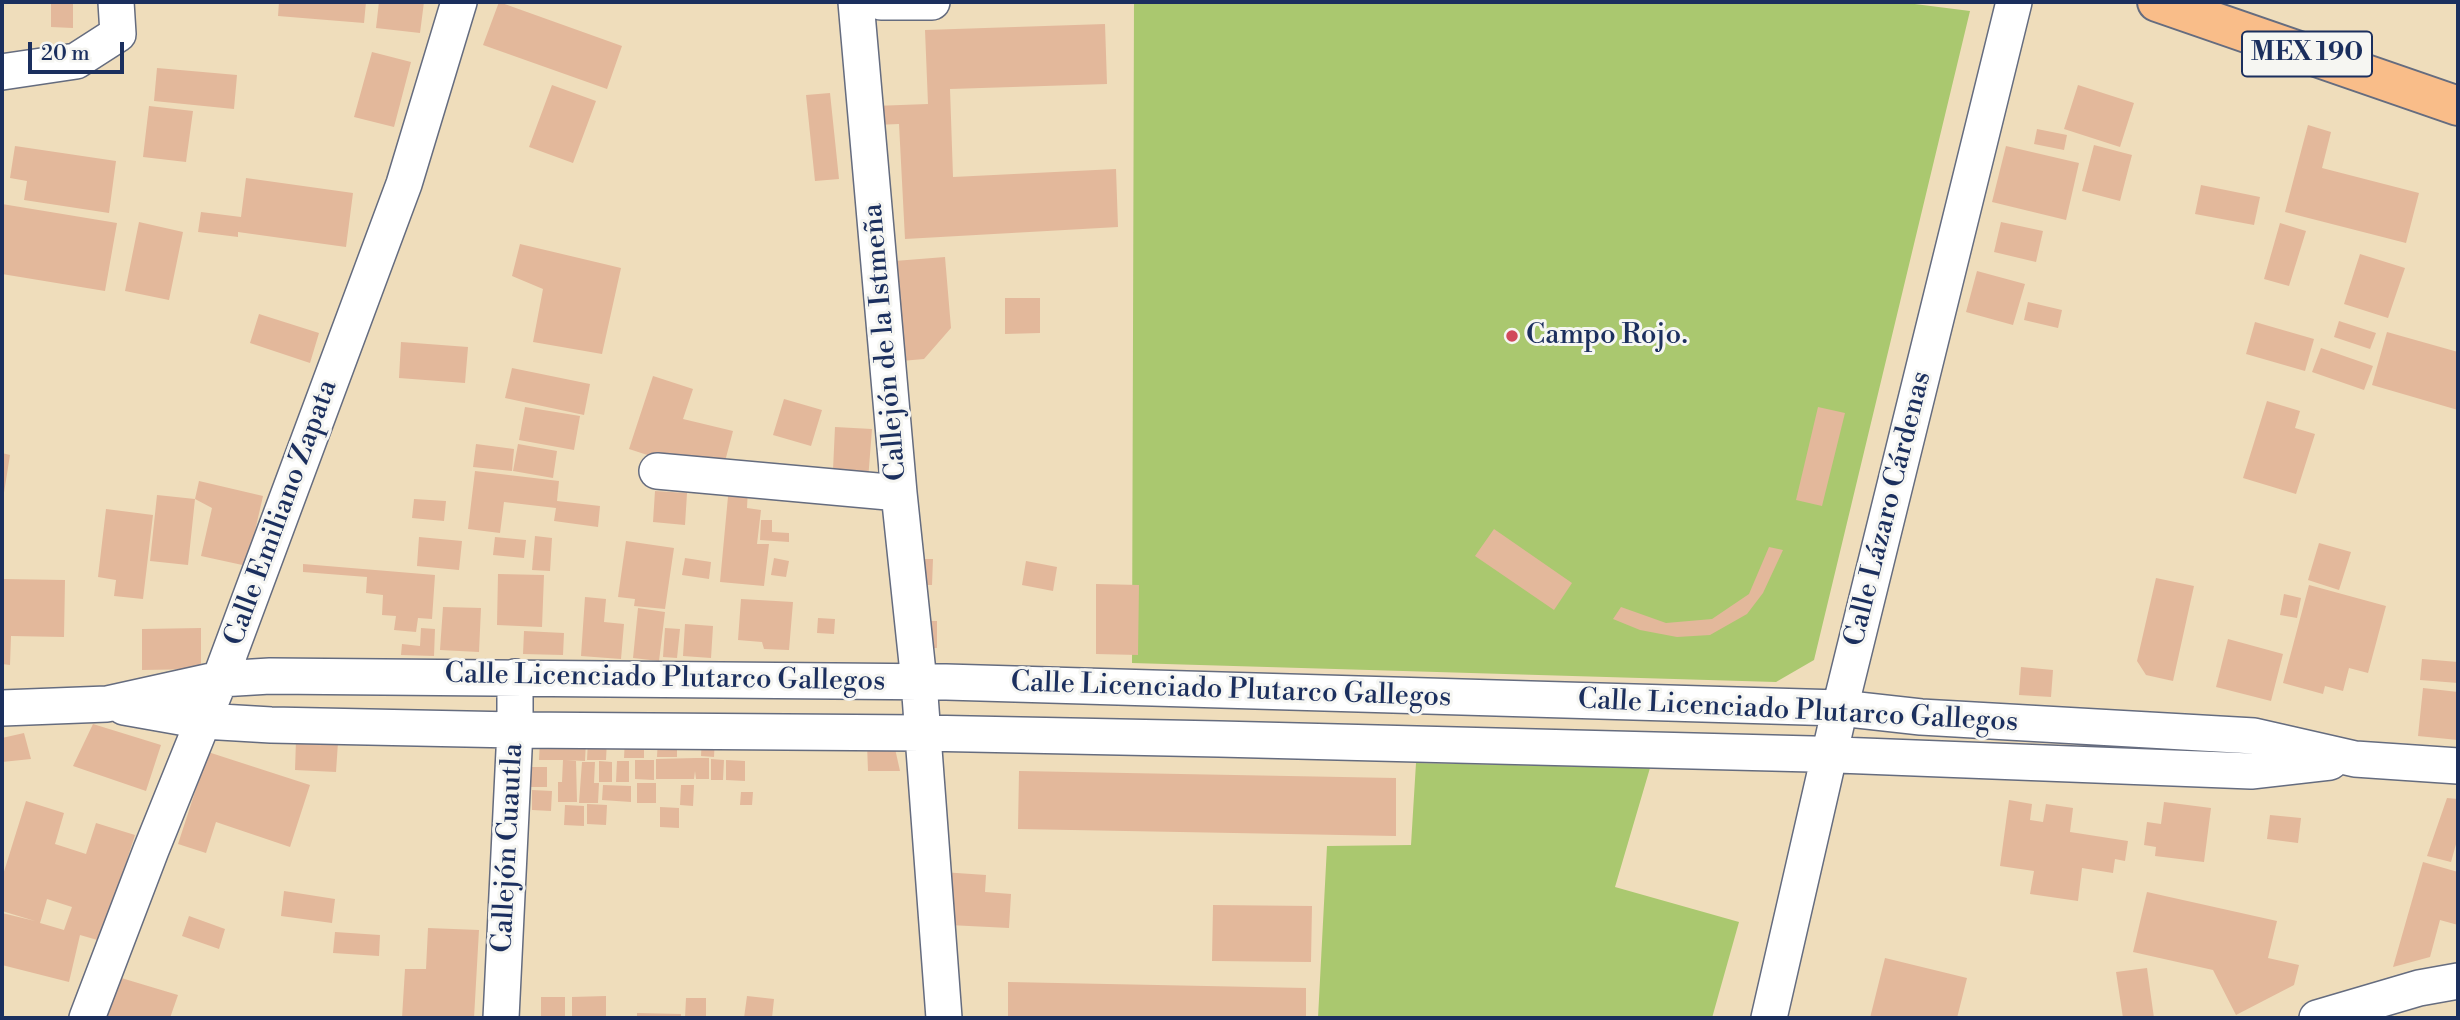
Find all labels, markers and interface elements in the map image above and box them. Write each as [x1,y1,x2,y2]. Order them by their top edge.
scale bar [32,28,128,72]
road number: MEX 190 [2242,32,2372,76]
text: 20 m [41,41,90,67]
street label: Callejón de la Istmeña [857,202,915,482]
place label: Campo Rojo. [1526,319,1688,353]
marker: Campo Rojo. [1504,328,1520,344]
street label: Calle Lázaro Cárdenas [1839,368,1939,650]
street label: Calle Emiliano Zapata [218,376,346,650]
street label: Calle Licenciado Plutarco Gallegos [444,658,886,700]
street label: Calle Licenciado Plutarco Gallegos [1010,667,1452,715]
street label: Calle Licenciado Plutarco Gallegos [1577,684,2019,740]
street label: Callejón Cuautla [487,742,531,954]

